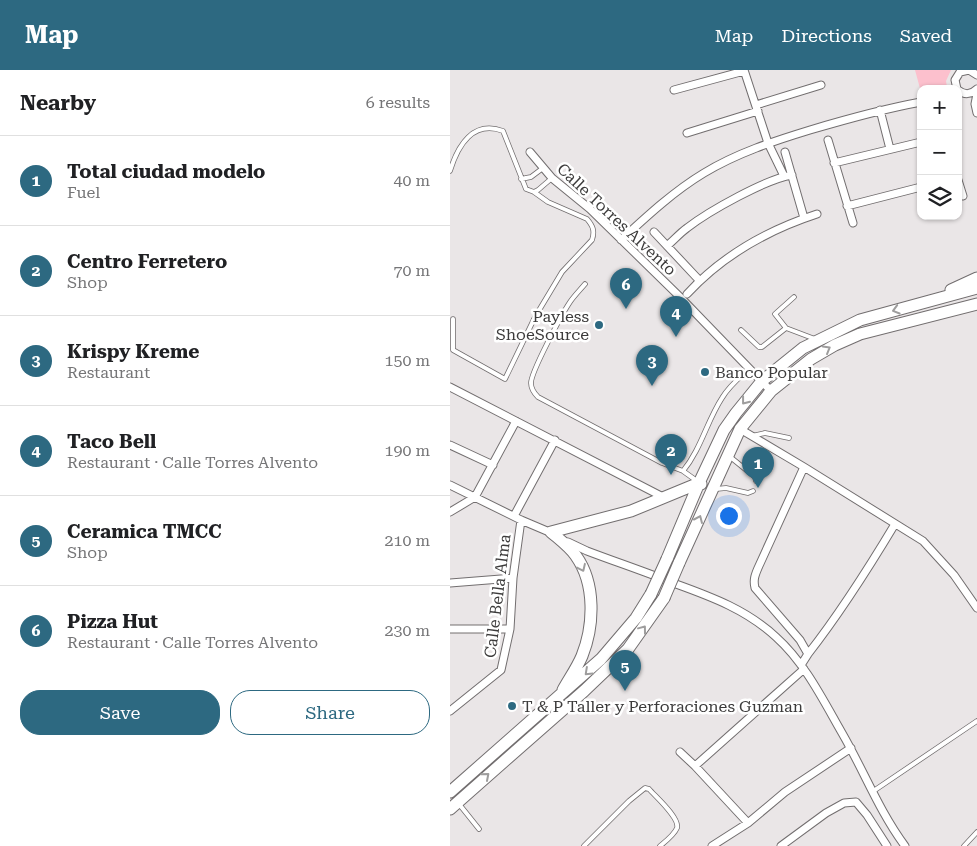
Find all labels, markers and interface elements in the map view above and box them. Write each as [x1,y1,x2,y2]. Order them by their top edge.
text: Map [25,21,79,49]
text: Map [715,25,753,46]
text: Directions [781,25,872,46]
text: Saved [900,25,952,46]
map controls [917,85,962,220]
button: + [917,85,962,130]
text: Nearby [20,91,96,115]
text: 6 results [366,93,430,112]
button: − [917,130,962,175]
street label: Calle Torres Alvento [553,159,680,280]
text: Total ciudad modelo [67,160,265,183]
text: 1 [32,171,40,190]
text: 40 m [393,171,430,190]
button: layers [917,175,962,220]
text: Fuel [67,183,100,202]
text: Centro Ferretero [67,250,227,273]
text: 2 [32,261,40,280]
text: 70 m [393,261,430,280]
pin: 6 [610,268,642,309]
text: Shop [67,273,108,292]
pin: 4 [660,296,692,337]
one-way arrow [892,304,901,314]
place label: Payless ShoeSource [496,307,589,344]
marker: Payless ShoeSource [593,319,605,331]
text: Krispy Kreme [67,340,199,363]
pin: 3 [636,345,668,386]
one-way arrow [822,346,831,356]
text: 3 [32,351,40,370]
text: 150 m [384,351,430,370]
text: Restaurant [67,363,150,382]
place label: Banco Popular [715,363,828,382]
marker: Banco Popular [699,366,711,378]
one-way arrow [742,395,751,405]
text: Taco Bell [67,430,156,453]
pin: 2 [655,434,687,475]
text: 4 [32,441,40,460]
text: 190 m [384,441,430,460]
pin: 1 [742,447,774,488]
text: Restaurant · Calle Torres Alvento [67,453,318,472]
your location [716,503,742,529]
one-way arrow [692,515,703,524]
text: Ceramica TMCC [67,520,221,543]
text: 5 [32,531,40,550]
text: 210 m [384,531,430,550]
street label: Calle Bella Alma [480,533,515,659]
text: Shop [67,543,108,562]
one-way arrow [576,563,586,572]
text: Pizza Hut [67,610,158,633]
text: 6 [32,621,40,640]
text: 230 m [384,621,430,640]
one-way arrow [637,626,646,635]
text: Restaurant · Calle Torres Alvento [67,633,318,652]
pin: 5 [609,650,641,691]
one-way arrow [584,666,593,675]
button: Save [20,690,220,735]
button: Share [230,690,430,735]
place label: T & P Taller y Perforaciones Guzman [522,697,803,716]
marker: T & P Taller y Perforaciones Guzman [506,700,518,712]
one-way arrow [481,773,490,782]

